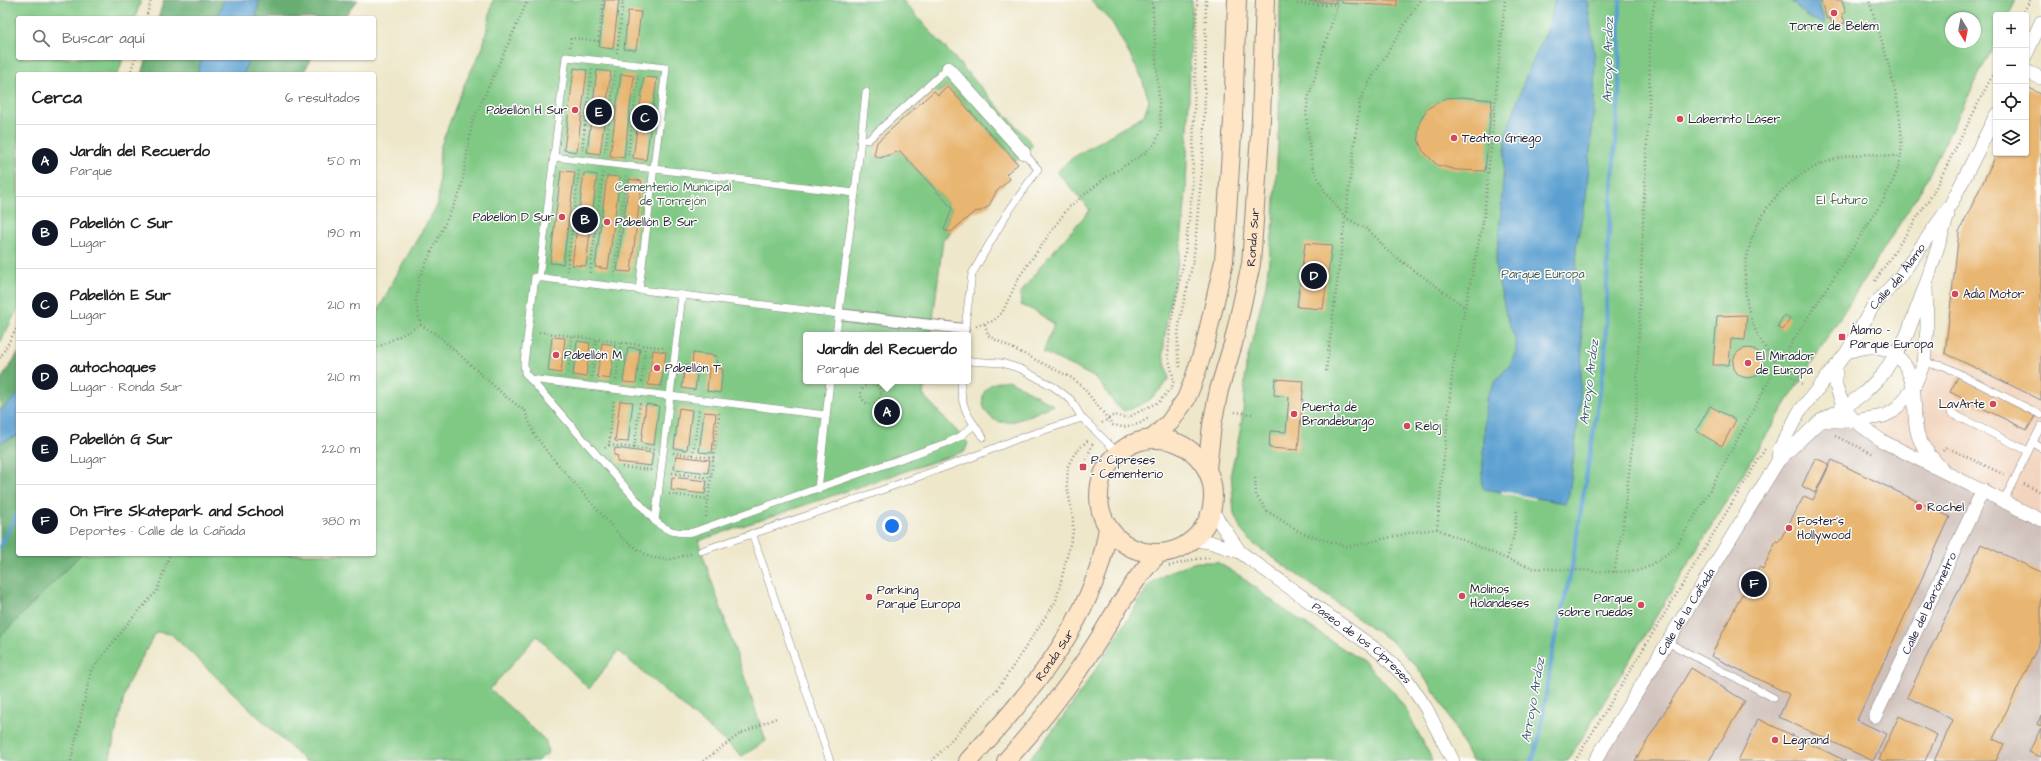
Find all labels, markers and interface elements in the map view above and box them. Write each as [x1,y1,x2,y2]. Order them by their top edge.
marker: Torre de Belém [1829,8,1839,18]
north arrow [1945,12,1981,48]
map controls [1993,12,2029,156]
button: + [1993,12,2029,48]
search box [16,16,376,60]
water label: Arroyo Ardoz [1598,16,1619,103]
place label: Torre de Belém [1790,18,1879,35]
icon: search [30,27,52,49]
text: Buscar aquí [62,28,144,49]
button: − [1993,48,2029,84]
button: locate [1993,84,2029,120]
text: Cerca [32,86,82,110]
text: 6 resultados [285,89,360,107]
pin: E [586,97,612,127]
place label: Pabellón H Sur [486,102,567,119]
pin: C [632,103,658,133]
marker: Pabellón H Sur [570,105,580,115]
place label: Laberinto Láser [1688,111,1780,128]
marker: Laberinto Láser [1675,114,1685,124]
button: layers [1993,120,2029,156]
place label: Teatro Griego [1462,130,1542,148]
marker: Teatro Griego [1449,133,1459,143]
text: Jardín del Recuerdo [70,141,210,162]
text: A [41,152,49,170]
text: 50 m [327,152,360,170]
text: Parque [70,162,112,180]
park label: Cementerio Municipal de Torrejón [615,179,731,210]
park label: El futuro [1816,192,1868,209]
pin: B [572,205,598,235]
street label: Ronda Sur [1242,207,1263,267]
place label: Pabellón D Sur [473,209,554,226]
marker: Pabellón D Sur [557,212,567,222]
text: Pabellón C Sur [70,213,173,234]
place label: Pabellón B Sur [615,214,697,231]
marker: Pabellón B Sur [602,217,612,227]
text: B [40,224,50,242]
text: 190 m [327,224,360,242]
text: Lugar [70,234,106,252]
street label: Calle del Álamo [1865,240,1929,313]
pin: D [1301,261,1327,291]
park label: Parque Europa [1501,266,1585,283]
text: Pabellón E Sur [70,285,171,306]
place label: Adia Motor [1963,286,2025,303]
marker: Adia Motor [1950,289,1960,299]
text: C [40,296,50,314]
text: 210 m [327,296,360,314]
text: Lugar [70,306,106,324]
place label: Álamo - Parque Europa [1850,322,1933,353]
popup [803,332,971,384]
marker: Álamo - Parque Europa [1837,332,1847,342]
water label: Arroyo Ardoz [1575,337,1604,426]
text: Jardín del Recuerdo [817,339,957,360]
place label: Pabellón M [564,347,622,364]
place label: El Mirador de Europa [1756,348,1814,379]
marker: Pabellón M [551,350,561,360]
text: autochoques [70,357,156,378]
marker: El Mirador de Europa [1743,358,1753,368]
place label: Pabellón T [665,360,721,377]
text: Parque [817,360,859,378]
marker: Pabellón T [652,363,662,373]
text: D [41,368,49,386]
text: 210 m [327,368,360,386]
text: Lugar · Ronda Sur [70,378,182,396]
place label: LavArte [1939,396,1986,413]
pin: A [874,397,900,427]
place label: Puerta de Brandeburgo [1302,399,1375,431]
marker: LavArte [1988,399,1998,409]
marker: Puerta de Brandeburgo [1289,409,1299,419]
place label: Reloj [1415,418,1442,435]
marker: Reloj [1402,421,1412,431]
text: Pabellón G Sur [70,429,172,450]
text: E [41,440,49,458]
text: 220 m [322,440,360,458]
text: Lugar [70,450,106,468]
place label: Pº Cipreses - Cementerio [1091,452,1163,483]
marker: Pº Cipreses - Cementerio [1078,462,1088,472]
place label: Rochel [1927,499,1964,516]
text: On Fire Skatepark and School [70,501,283,522]
marker: Rochel [1914,502,1924,512]
text: F [40,512,50,530]
text: 380 m [321,512,360,530]
place label: Foster's Hollywood [1797,513,1851,545]
your location [882,516,902,536]
text: Deportes · Calle de la Cañada [70,522,245,540]
marker: Foster's Hollywood [1784,523,1794,533]
street label: Calle del Barómetro [1898,549,1961,657]
street label: Calle de la Cañada [1653,565,1719,658]
pin: F [1741,569,1767,599]
place label: Molinos Holandeses [1470,581,1529,612]
place label: Parking Parque Europa [877,582,960,613]
place label: Parque sobre ruedas [1558,590,1633,621]
marker: Molinos Holandeses [1457,591,1467,601]
marker: Parking Parque Europa [864,592,874,602]
street label: Paseo de los Cipreses [1309,598,1416,687]
marker: Parque sobre ruedas [1636,600,1646,610]
street label: Ronda Sur [1031,626,1078,684]
water label: Arroyo Ardoz [1517,655,1551,744]
place label: Legrand [1783,732,1829,750]
marker: Legrand [1770,735,1780,745]

